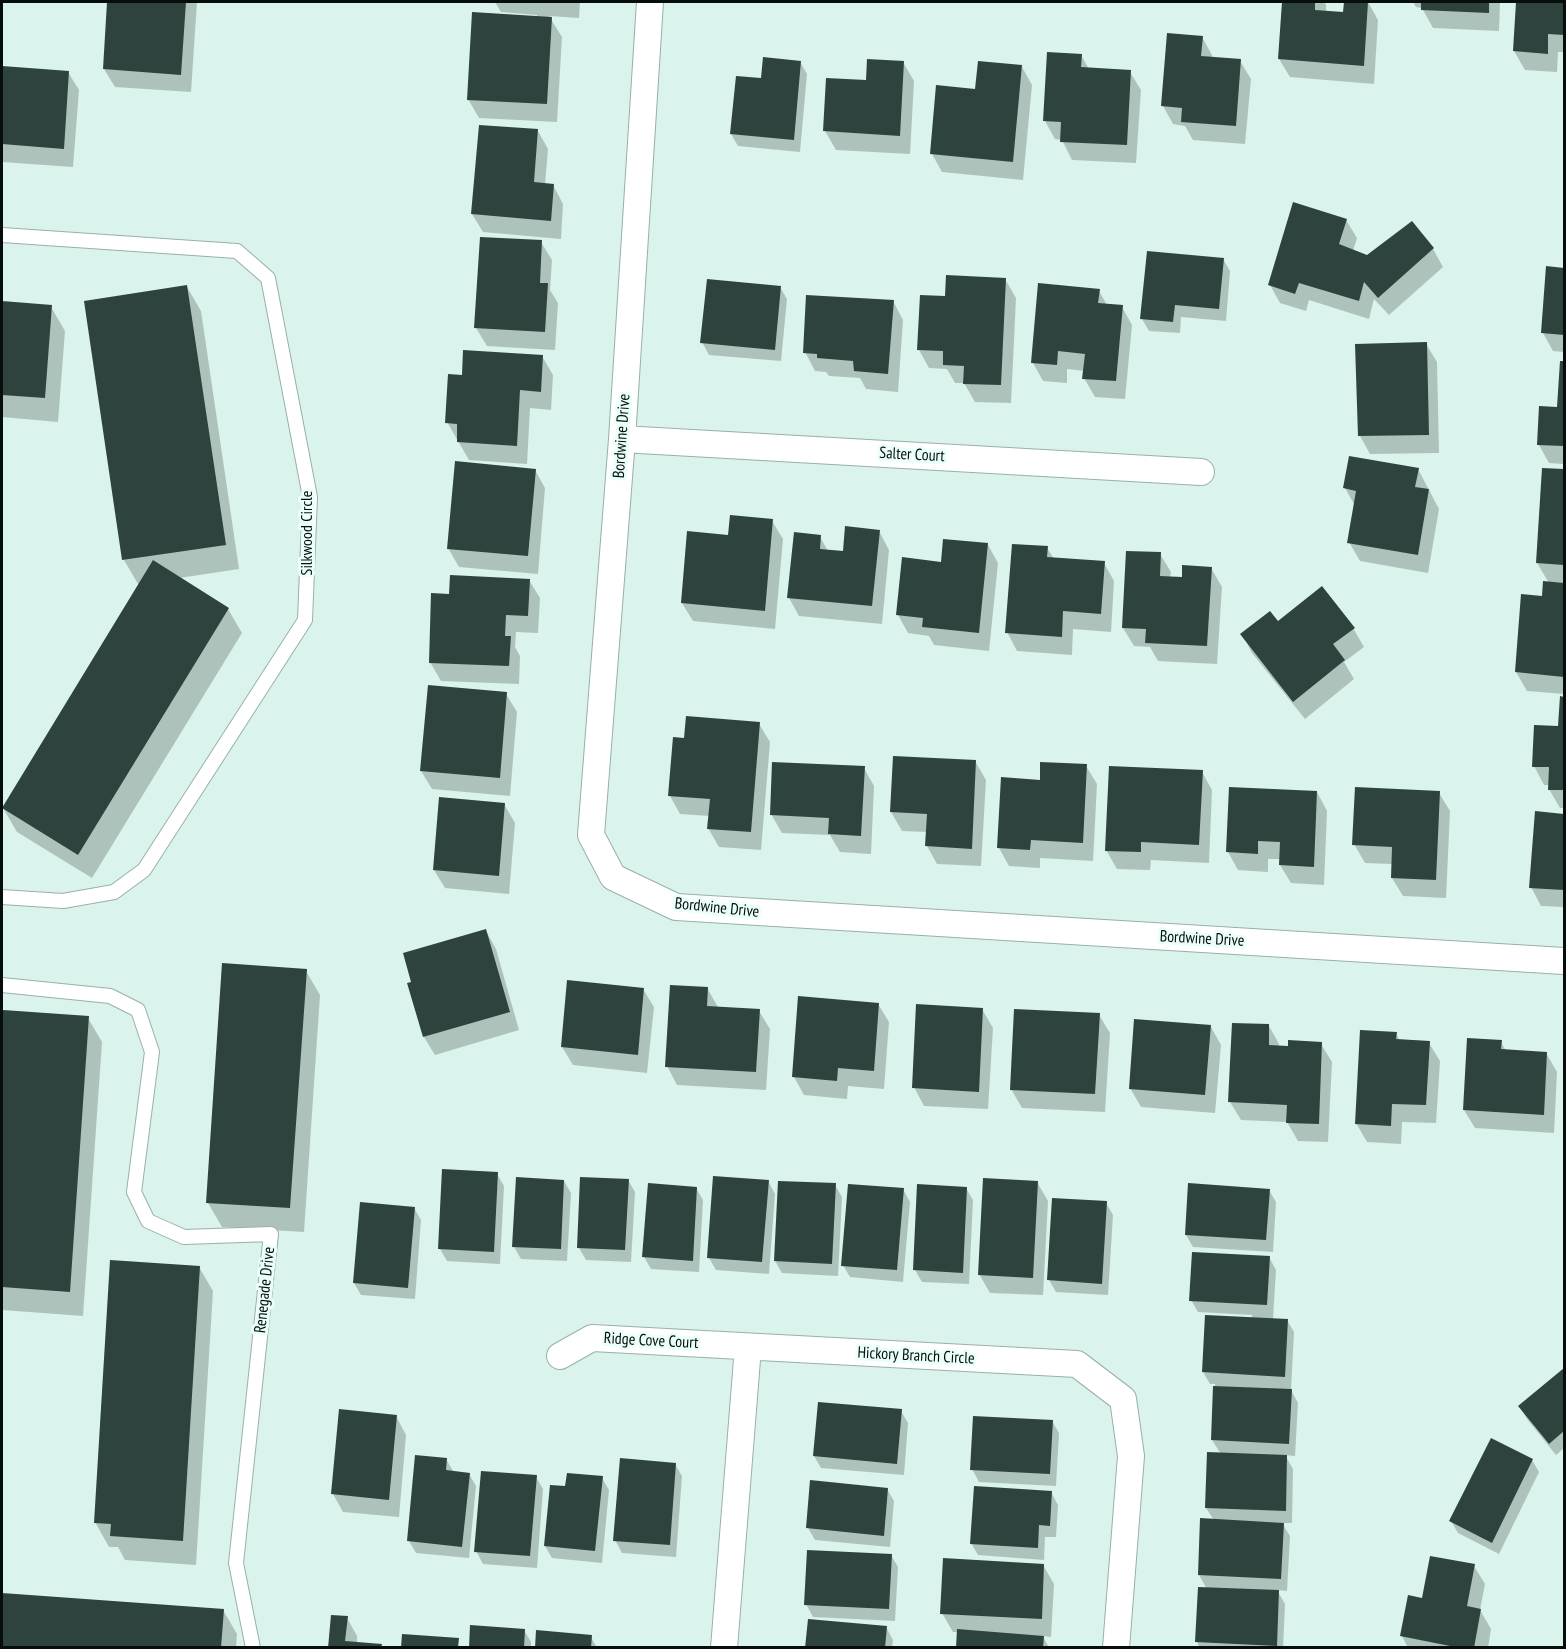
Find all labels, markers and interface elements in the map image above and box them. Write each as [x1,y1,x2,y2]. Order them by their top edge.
street label: Bordwine Drive [609,393,635,479]
street label: Salter Court [879,444,945,466]
street label: Silkwood Circle [297,491,317,575]
street label: Bordwine Drive [674,894,760,922]
street label: Bordwine Drive [1159,927,1245,951]
street label: Renegade Drive [251,1246,279,1334]
street label: Ridge Cove Court [603,1329,699,1353]
street label: Hickory Branch Circle [857,1343,975,1369]

